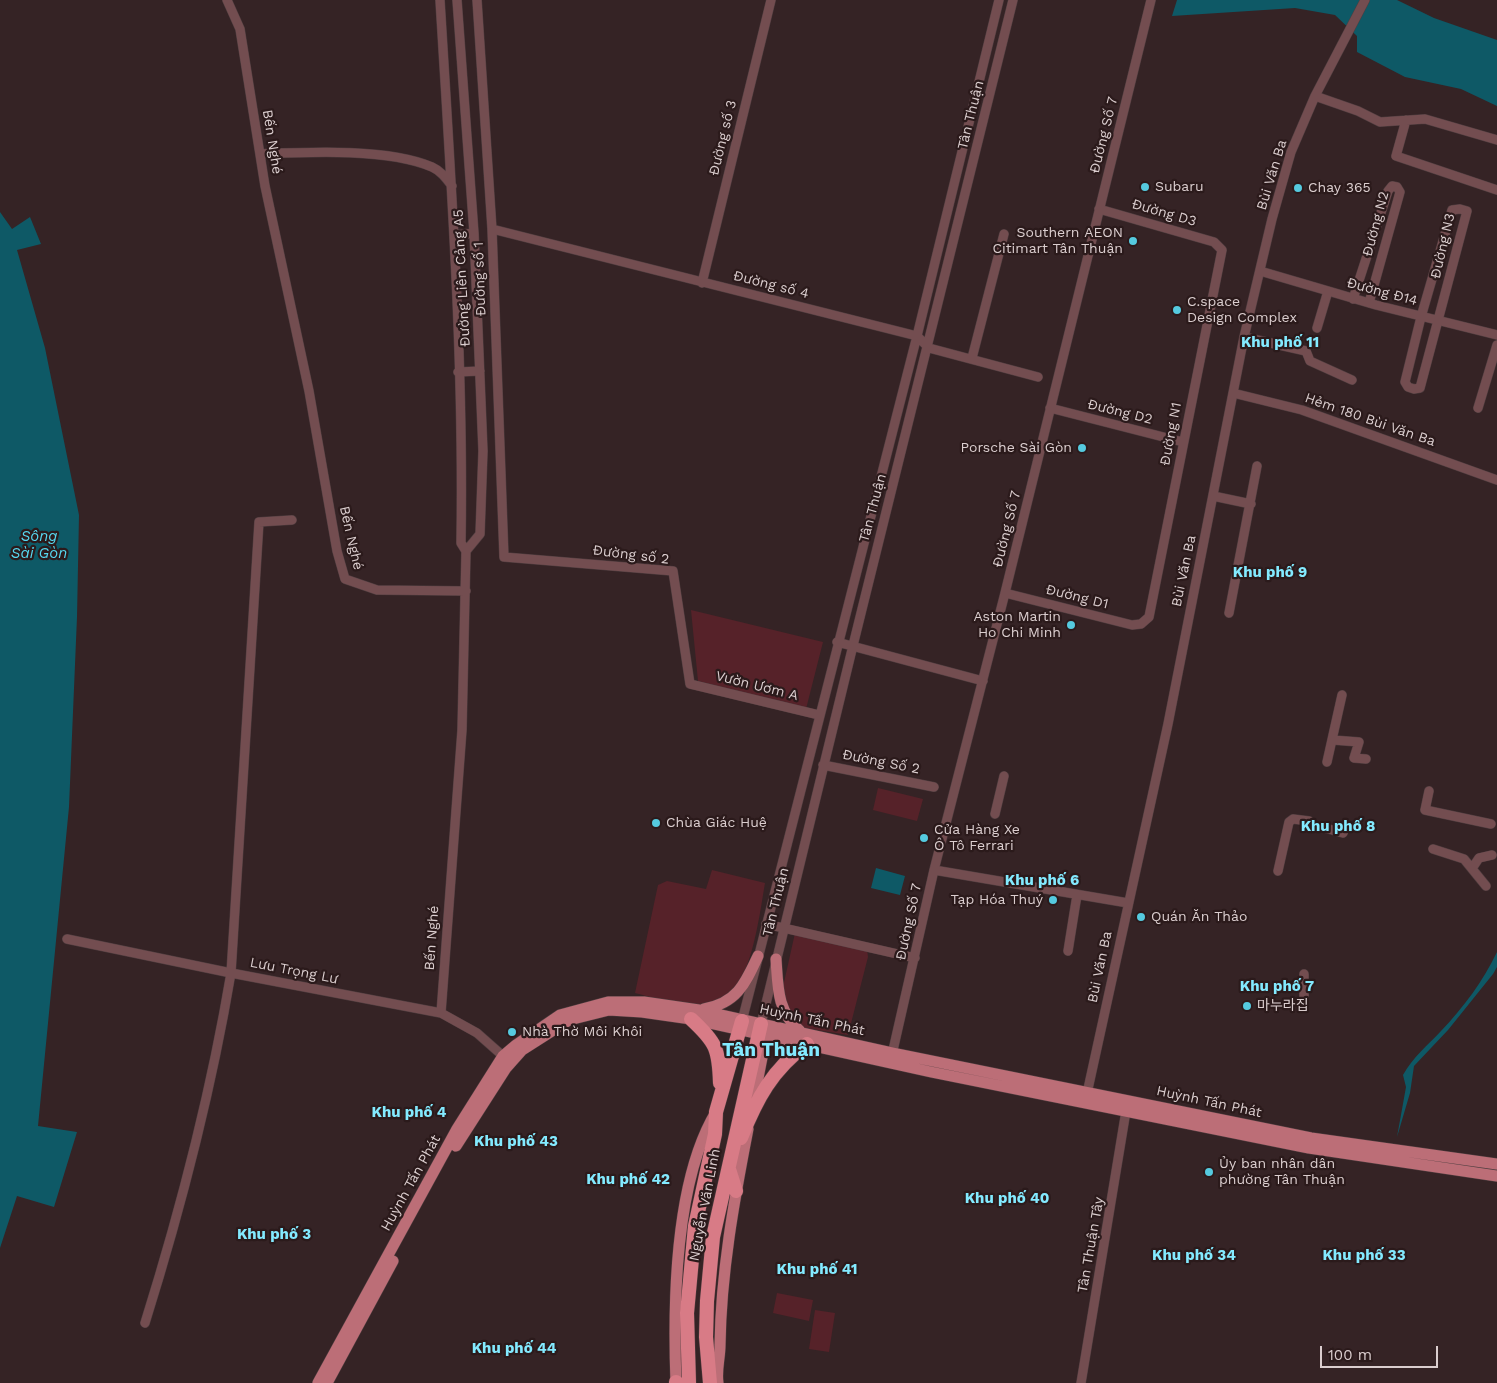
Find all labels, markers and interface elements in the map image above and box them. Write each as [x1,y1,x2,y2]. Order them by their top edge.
street label: Tân Thuận [954,79,988,151]
street label: Đường Số 7 [1086,95,1122,175]
street label: Đường số 3 [706,99,740,177]
street label: Bến Nghé [259,109,285,175]
street label: Bùi Văn Ba [1253,138,1291,212]
place label: Subaru [1155,179,1204,195]
place label: Chay 365 [1308,180,1371,196]
marker: Subaru [1139,181,1151,193]
marker: Chay 365 [1292,182,1304,194]
street label: Đường N2 [1359,190,1393,258]
street label: Đường D3 [1130,196,1198,230]
street label: Đường Liên Cảng A5 [450,209,474,347]
street label: Đường N3 [1427,212,1459,280]
place label: Southern AEON Citimart Tân Thuận [992,225,1123,258]
marker: Southern AEON Citimart Tân Thuận [1127,235,1139,247]
street label: Đường số 1 [470,242,490,316]
street label: Đường số 4 [731,267,811,303]
street label: Đường Đ14 [1345,274,1419,310]
place label: C.space Design Complex [1187,294,1297,326]
marker: C.space Design Complex [1171,304,1183,316]
district label: Khu phố 11 [1241,334,1319,352]
street label: Hẻm 180 Bùi Văn Ba [1303,390,1437,450]
street label: Đường D2 [1086,396,1154,428]
street label: Đường N1 [1157,401,1185,467]
place label: Porsche Sài Gòn [961,440,1072,456]
marker: Porsche Sài Gòn [1076,442,1088,454]
street label: Tân Thuận [856,472,890,544]
street label: Đường Số 7 [989,489,1025,569]
street label: Bến Nghé [336,504,366,572]
water label: Sông Sài Gòn [11,528,67,563]
street label: Bùi Văn Ba [1168,534,1200,608]
street label: Đường số 2 [592,542,670,568]
district label: Khu phố 9 [1233,564,1307,582]
street label: Đường D1 [1044,581,1110,613]
place label: Aston Martin Ho Chi Minh [973,609,1061,642]
marker: Aston Martin Ho Chi Minh [1065,619,1077,631]
street label: Vườn Ươm A [714,668,800,704]
street label: Đường Số 2 [841,746,921,778]
place label: Chùa Giác Huệ [666,815,767,831]
marker: Chùa Giác Huệ [650,817,662,829]
district label: Khu phố 8 [1301,818,1375,836]
place label: Cửa Hàng Xe Ô Tô Ferrari [934,822,1020,854]
marker: Cửa Hàng Xe Ô Tô Ferrari [918,832,930,844]
street label: Tân Thuận [759,866,793,938]
district label: Khu phố 6 [1005,872,1079,890]
street label: Đường Số 7 [893,882,925,962]
place label: Tạp Hóa Thuý [951,892,1043,908]
marker: Tạp Hóa Thuý [1047,894,1059,906]
street label: Bến Nghé [421,905,443,971]
place label: Quán Ăn Thảo [1151,909,1247,925]
marker: Quán Ăn Thảo [1135,911,1147,923]
street label: Bùi Văn Ba [1084,930,1116,1004]
street label: Lưu Trọng Lư [249,954,339,988]
district label: Khu phố 7 [1240,978,1314,996]
place label: 마누라집 [1257,998,1309,1014]
marker: 마누라집 [1241,1000,1253,1012]
street label: Huỳnh Tấn Phát [758,1001,866,1039]
place label: Nhà Thờ Môi Khôi [522,1024,642,1040]
marker: Nhà Thờ Môi Khôi [506,1026,518,1038]
district label: Tân Thuận [722,1039,820,1061]
street label: Huỳnh Tấn Phát [1155,1083,1263,1121]
district label: Khu phố 4 [372,1104,446,1122]
street label: Huỳnh Tấn Phát [378,1132,444,1234]
district label: Khu phố 43 [474,1133,558,1151]
street label: Nguyễn Văn Linh [686,1147,724,1263]
place label: Ủy ban nhân dân phường Tân Thuận [1219,1156,1345,1188]
marker: Ủy ban nhân dân phường Tân Thuận [1203,1166,1215,1178]
district label: Khu phố 42 [586,1171,670,1189]
district label: Khu phố 40 [965,1190,1049,1208]
street label: Tân Thuận Tây [1074,1196,1108,1294]
district label: Khu phố 3 [237,1226,311,1244]
district label: Khu phố 34 [1152,1247,1236,1265]
district label: Khu phố 33 [1322,1247,1406,1265]
district label: Khu phố 41 [776,1261,858,1279]
scale bar [1322,1336,1440,1368]
district label: Khu phố 44 [472,1340,556,1358]
text: 100 m [1328,1346,1372,1364]

